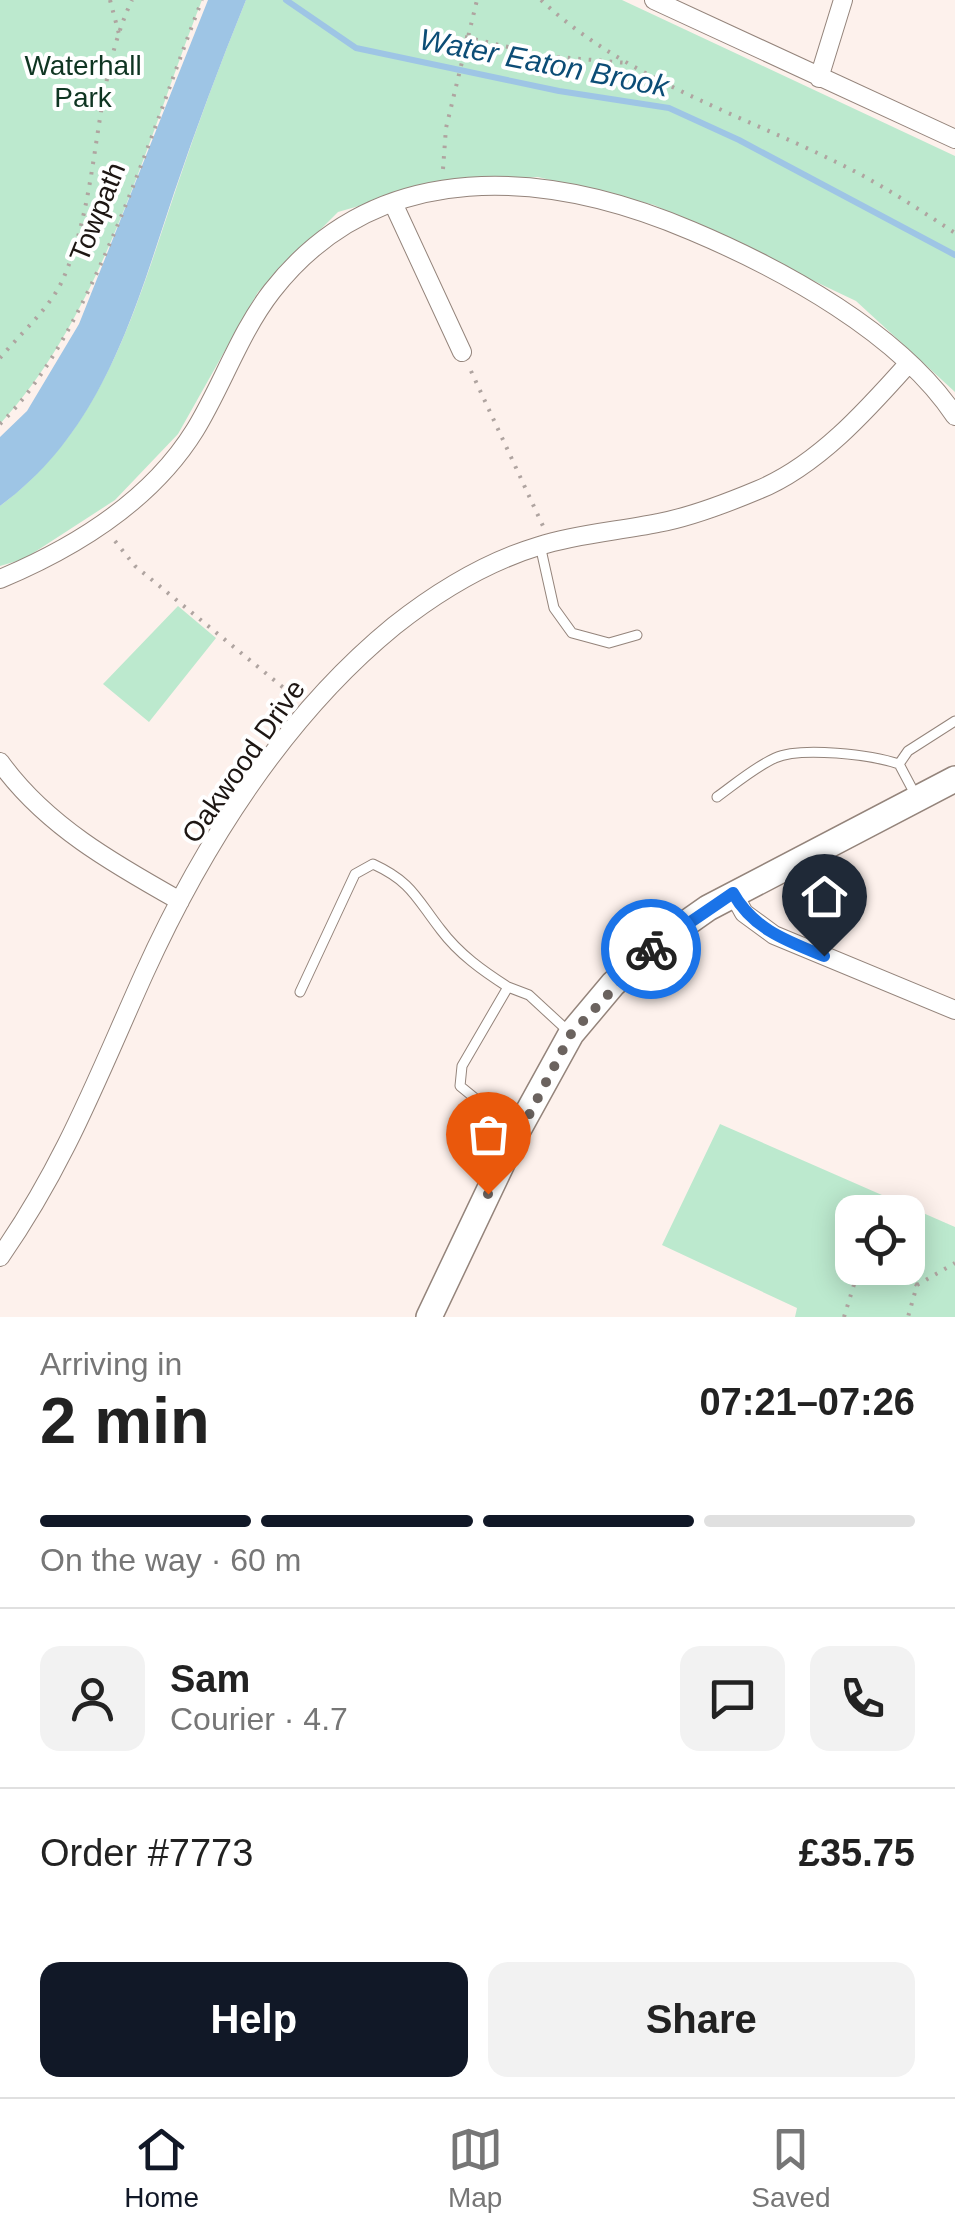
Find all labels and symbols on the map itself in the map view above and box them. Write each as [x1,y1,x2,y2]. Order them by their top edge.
water label: Water Eaton Brook [417,22,673,103]
park label: Waterhall Park [24,50,142,113]
street label: Towpath [64,158,131,266]
street label: Oakwood Drive [176,674,311,849]
pin [782,854,867,957]
courier [601,899,701,999]
pin [446,1092,531,1195]

